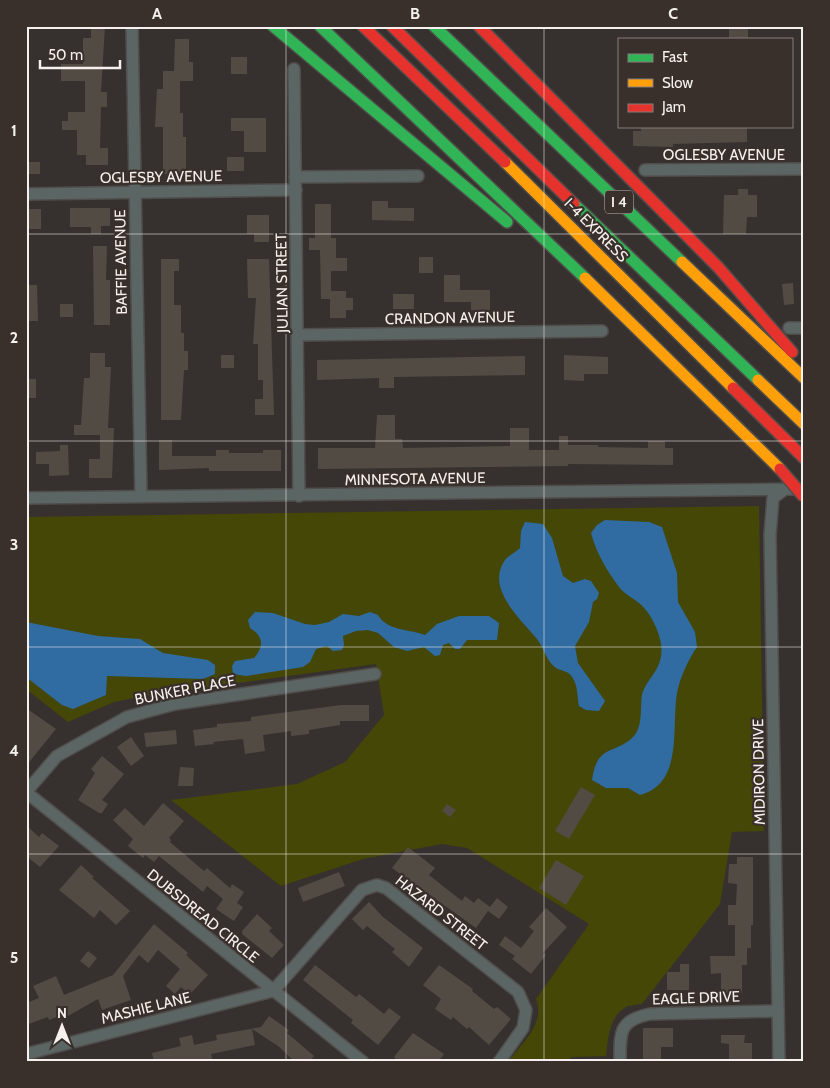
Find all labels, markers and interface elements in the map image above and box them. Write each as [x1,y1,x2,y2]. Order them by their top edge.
text: A [152,4,162,23]
text: B [410,4,420,23]
text: C [668,4,678,23]
scale bar [40,38,120,70]
legend [618,38,792,128]
text: 50 m [48,46,83,64]
text: Fast [662,48,687,66]
text: Slow [662,74,693,92]
text: Jam [661,98,686,116]
text: 1 [11,121,17,140]
street label: OGLESBY AVENUE [663,146,785,164]
street label: OGLESBY AVENUE [100,167,222,187]
road number: I 4 [605,190,633,213]
street label: I-4 EXPRESS [560,194,632,266]
street label: BAFFIE AVENUE [111,209,131,315]
street label: JULIAN STREET [272,233,292,334]
street label: CRANDON AVENUE [385,308,515,328]
text: 2 [10,328,18,347]
street label: MINNESOTA AVENUE [344,469,486,489]
text: 3 [10,535,18,554]
street label: BUNKER PLACE [133,671,237,709]
street label: MIDIRON DRIVE [749,719,769,825]
text: 4 [9,741,19,760]
street label: DUBSDREAD CIRCLE [144,865,262,967]
street label: HAZARD STREET [392,872,490,954]
text: 5 [10,948,18,967]
street label: EAGLE DRIVE [652,987,740,1009]
street label: MASHIE LANE [99,988,193,1028]
north arrow [38,1000,88,1050]
text: N [57,1004,67,1022]

